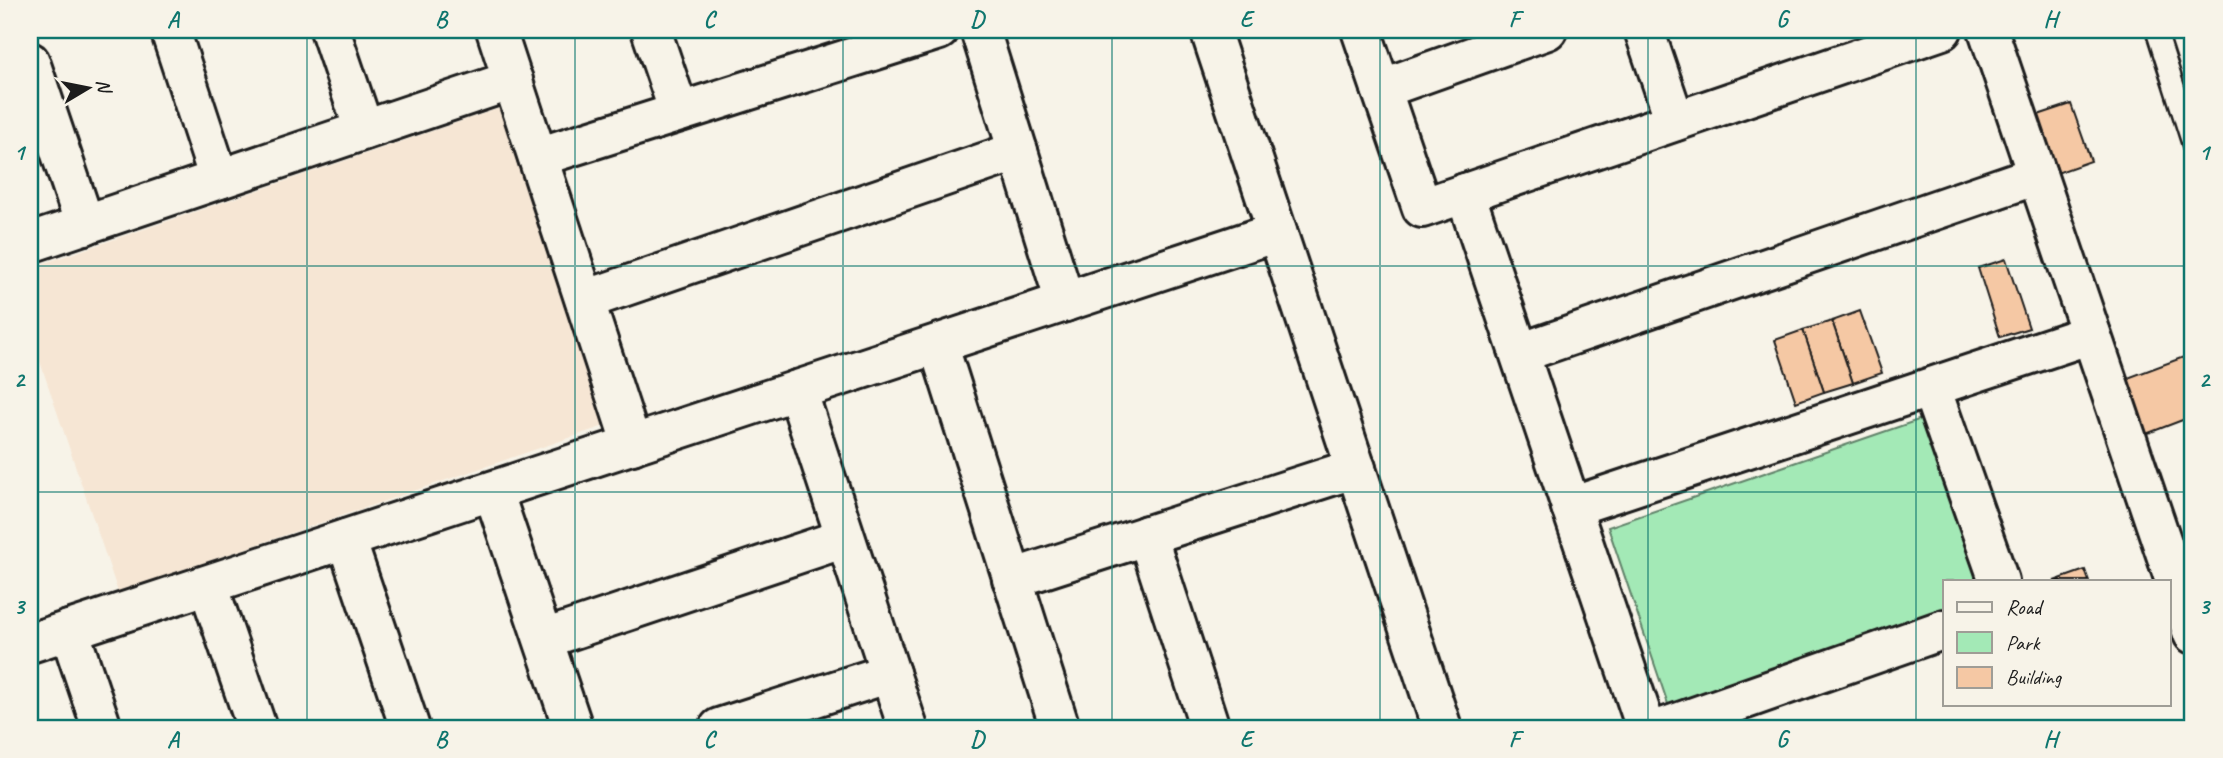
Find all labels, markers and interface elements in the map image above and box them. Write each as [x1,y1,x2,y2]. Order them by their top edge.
text: A [167,5,181,34]
text: B [435,5,449,34]
text: C [704,5,718,34]
text: D [970,5,986,34]
text: E [1240,5,1256,34]
text: F [1509,5,1525,34]
text: G [1776,5,1791,34]
text: H [2043,5,2061,34]
north arrow [52,52,122,122]
text: N [91,77,117,96]
text: 1 [14,138,27,167]
text: 1 [2199,138,2212,167]
text: 2 [14,365,27,394]
text: 2 [2199,365,2212,394]
legend [1943,580,2170,706]
text: 3 [14,592,27,621]
text: 3 [2199,592,2212,621]
text: Road [2006,594,2045,620]
text: Park [2006,630,2041,656]
text: Building [2006,664,2063,690]
text: A [167,725,181,754]
text: B [435,725,449,754]
text: C [704,725,718,754]
text: D [970,725,986,754]
text: E [1240,725,1256,754]
text: F [1509,725,1525,754]
text: G [1776,725,1791,754]
text: H [2043,725,2061,754]

